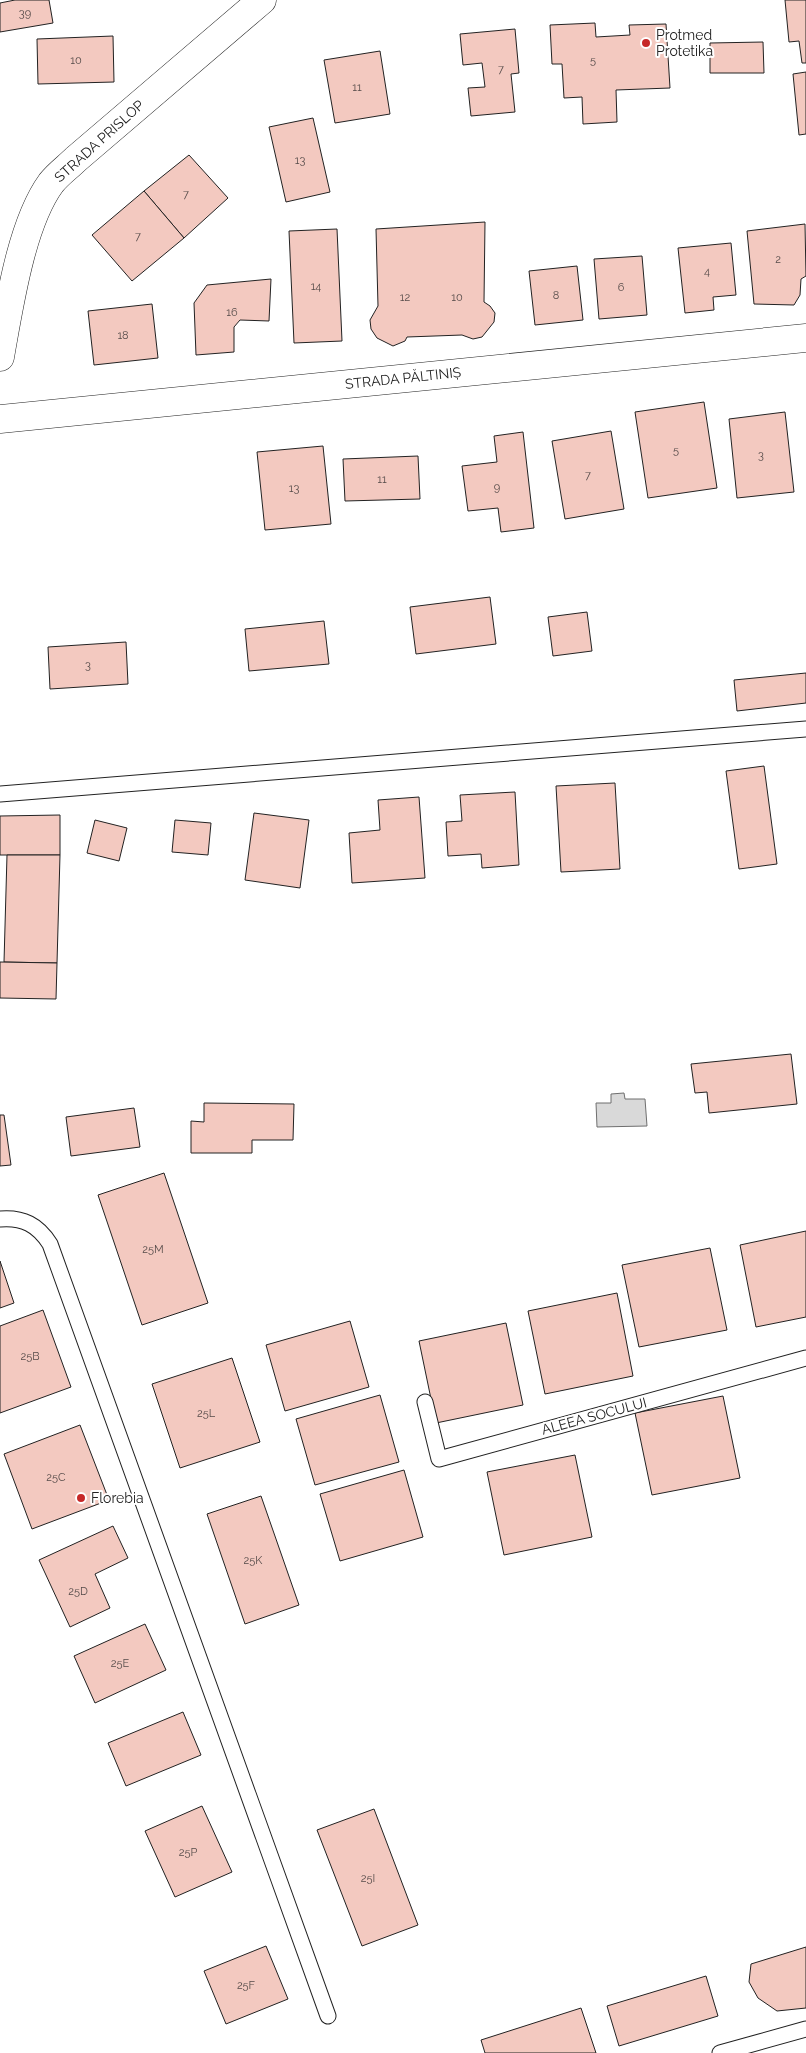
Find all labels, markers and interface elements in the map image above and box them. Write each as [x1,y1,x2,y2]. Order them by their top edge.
house number: 39 [19,7,31,20]
place label: Protmed Protetika [656,27,713,59]
marker: Protmed Protetika [640,37,652,49]
house number: 10 [70,54,82,67]
house number: 5 [590,54,596,67]
house number: 7 [498,63,504,76]
house number: 11 [352,81,362,94]
street label: STRADA PRISLOP [51,97,147,185]
house number: 13 [295,154,305,167]
house number: 7 [183,188,189,201]
house number: 7 [135,230,141,243]
house number: 2 [775,253,781,266]
house number: 4 [704,265,710,278]
house number: 14 [311,280,321,293]
house number: 6 [618,281,625,294]
house number: 8 [553,289,559,302]
house number: 12 [400,291,410,304]
house number: 10 [451,291,463,304]
house number: 16 [226,306,238,319]
house number: 18 [117,329,129,342]
street label: STRADA PĂLTINIȘ [344,363,462,392]
house number: 5 [673,444,679,457]
house number: 3 [758,449,764,462]
house number: 7 [585,469,591,482]
house number: 11 [377,473,387,486]
house number: 9 [494,481,500,494]
house number: 13 [289,482,299,495]
house number: 3 [85,659,91,672]
house number: 25M [142,1243,164,1256]
house number: 25B [20,1350,40,1363]
street label: ALEEA SOCULUI [540,1394,648,1438]
house number: 25L [197,1407,216,1420]
house number: 25C [46,1471,66,1484]
place label: Florebia [91,1490,144,1506]
marker: Florebia [75,1492,87,1504]
house number: 25K [244,1554,263,1567]
house number: 25D [68,1585,88,1598]
house number: 25E [111,1657,130,1670]
house number: 25P [179,1846,197,1859]
house number: 25I [361,1872,375,1885]
house number: 25F [237,1979,256,1992]

